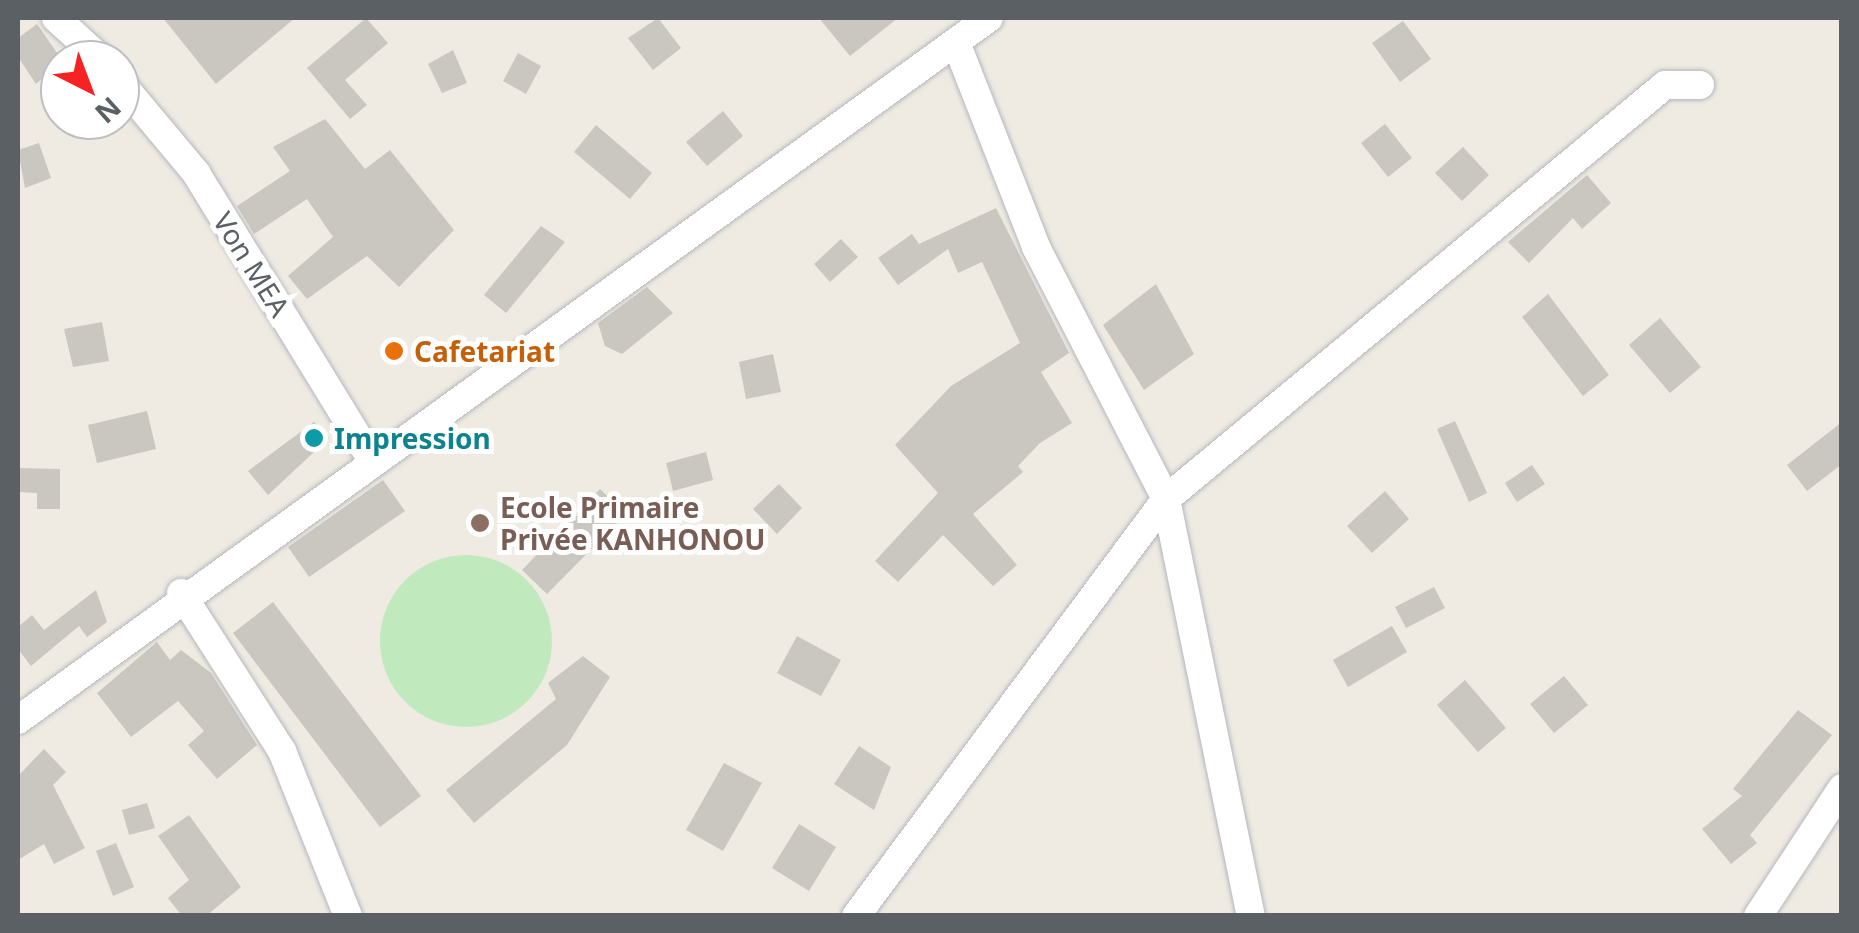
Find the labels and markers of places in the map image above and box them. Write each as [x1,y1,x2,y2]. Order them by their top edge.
place label: Cafetariat [414,334,555,368]
marker: Cafetariat [383,340,405,362]
place label: Impression [334,421,491,455]
marker: Impression [303,427,325,449]
place label: Ecole Primaire Privée KANHONOU [500,490,765,556]
marker: Ecole Primaire Privée KANHONOU [469,512,491,534]

